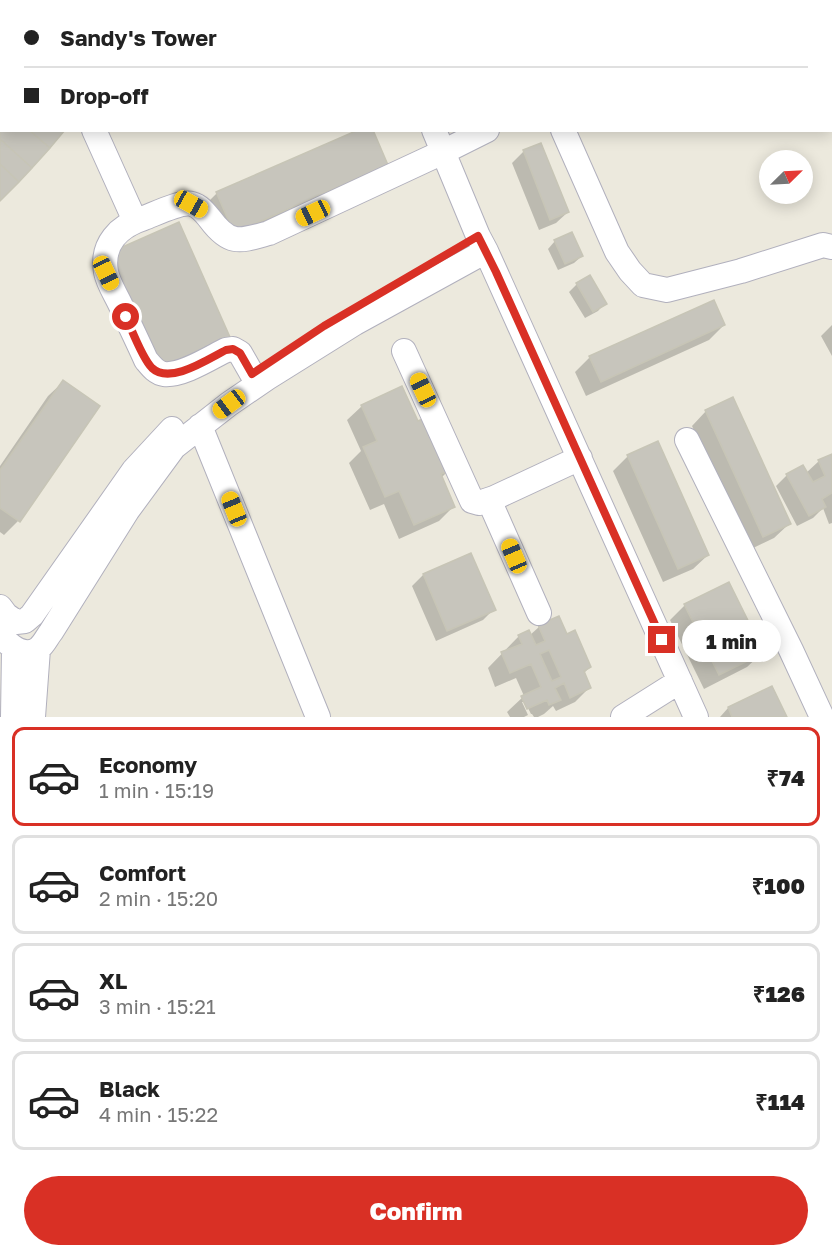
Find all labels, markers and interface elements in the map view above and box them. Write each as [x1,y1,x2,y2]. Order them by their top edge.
text: Sandy's Tower [60,24,217,51]
text: Drop-off [60,82,149,109]
north arrow [759,150,813,204]
map controls [759,150,813,204]
car [171,187,211,221]
car [293,197,333,229]
car [90,253,122,293]
route start [112,303,139,330]
car [407,370,439,410]
car [209,386,249,422]
car [219,489,249,529]
car [499,536,529,576]
callout: 1 min [683,619,782,661]
route end [648,626,675,653]
text: 1 min [706,629,757,653]
icon: car [27,750,81,804]
text: Economy [99,751,197,778]
text: ₹74 [766,764,805,791]
text: 1 min · 15:19 [99,778,214,802]
icon: car [27,858,81,912]
text: Comfort [99,859,186,886]
text: ₹100 [752,872,805,899]
text: 2 min · 15:20 [99,886,218,910]
icon: car [27,966,81,1020]
text: XL [99,967,127,994]
text: ₹126 [753,980,805,1007]
text: 3 min · 15:21 [99,994,216,1018]
icon: car [27,1074,81,1128]
text: Black [99,1075,160,1102]
text: ₹114 [755,1088,805,1115]
text: 4 min · 15:22 [99,1102,218,1126]
button: Confirm [24,1176,808,1245]

